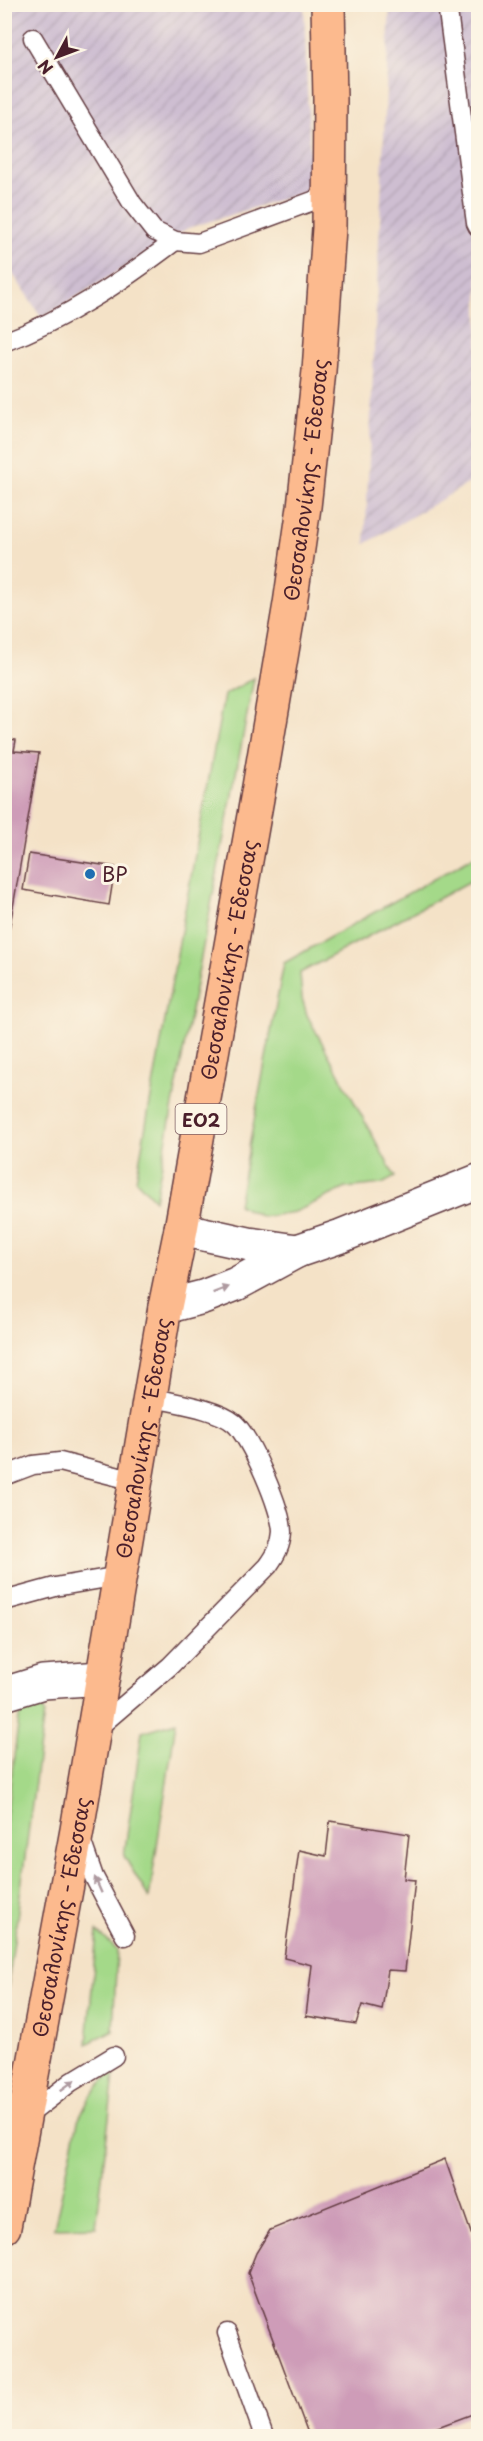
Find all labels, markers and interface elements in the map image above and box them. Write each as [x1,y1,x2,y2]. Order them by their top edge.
north arrow [27,27,87,87]
text: N [32,55,58,80]
street label: Θεσσαλονίκης - Έδεσσας [276,358,335,603]
street label: Θεσσαλονίκης - Έδεσσας [193,837,264,1082]
place label: BP [102,859,128,889]
marker: BP [83,867,97,881]
road number: ΕΟ2 [176,1104,226,1134]
one-way arrow [212,1285,230,1294]
street label: Θεσσαλονίκης - Έδεσσας [108,1315,178,1561]
street label: Θεσσαλονίκης - Έδεσσας [24,1795,97,2040]
one-way arrow [93,1876,102,1893]
one-way arrow [59,2079,75,2091]

